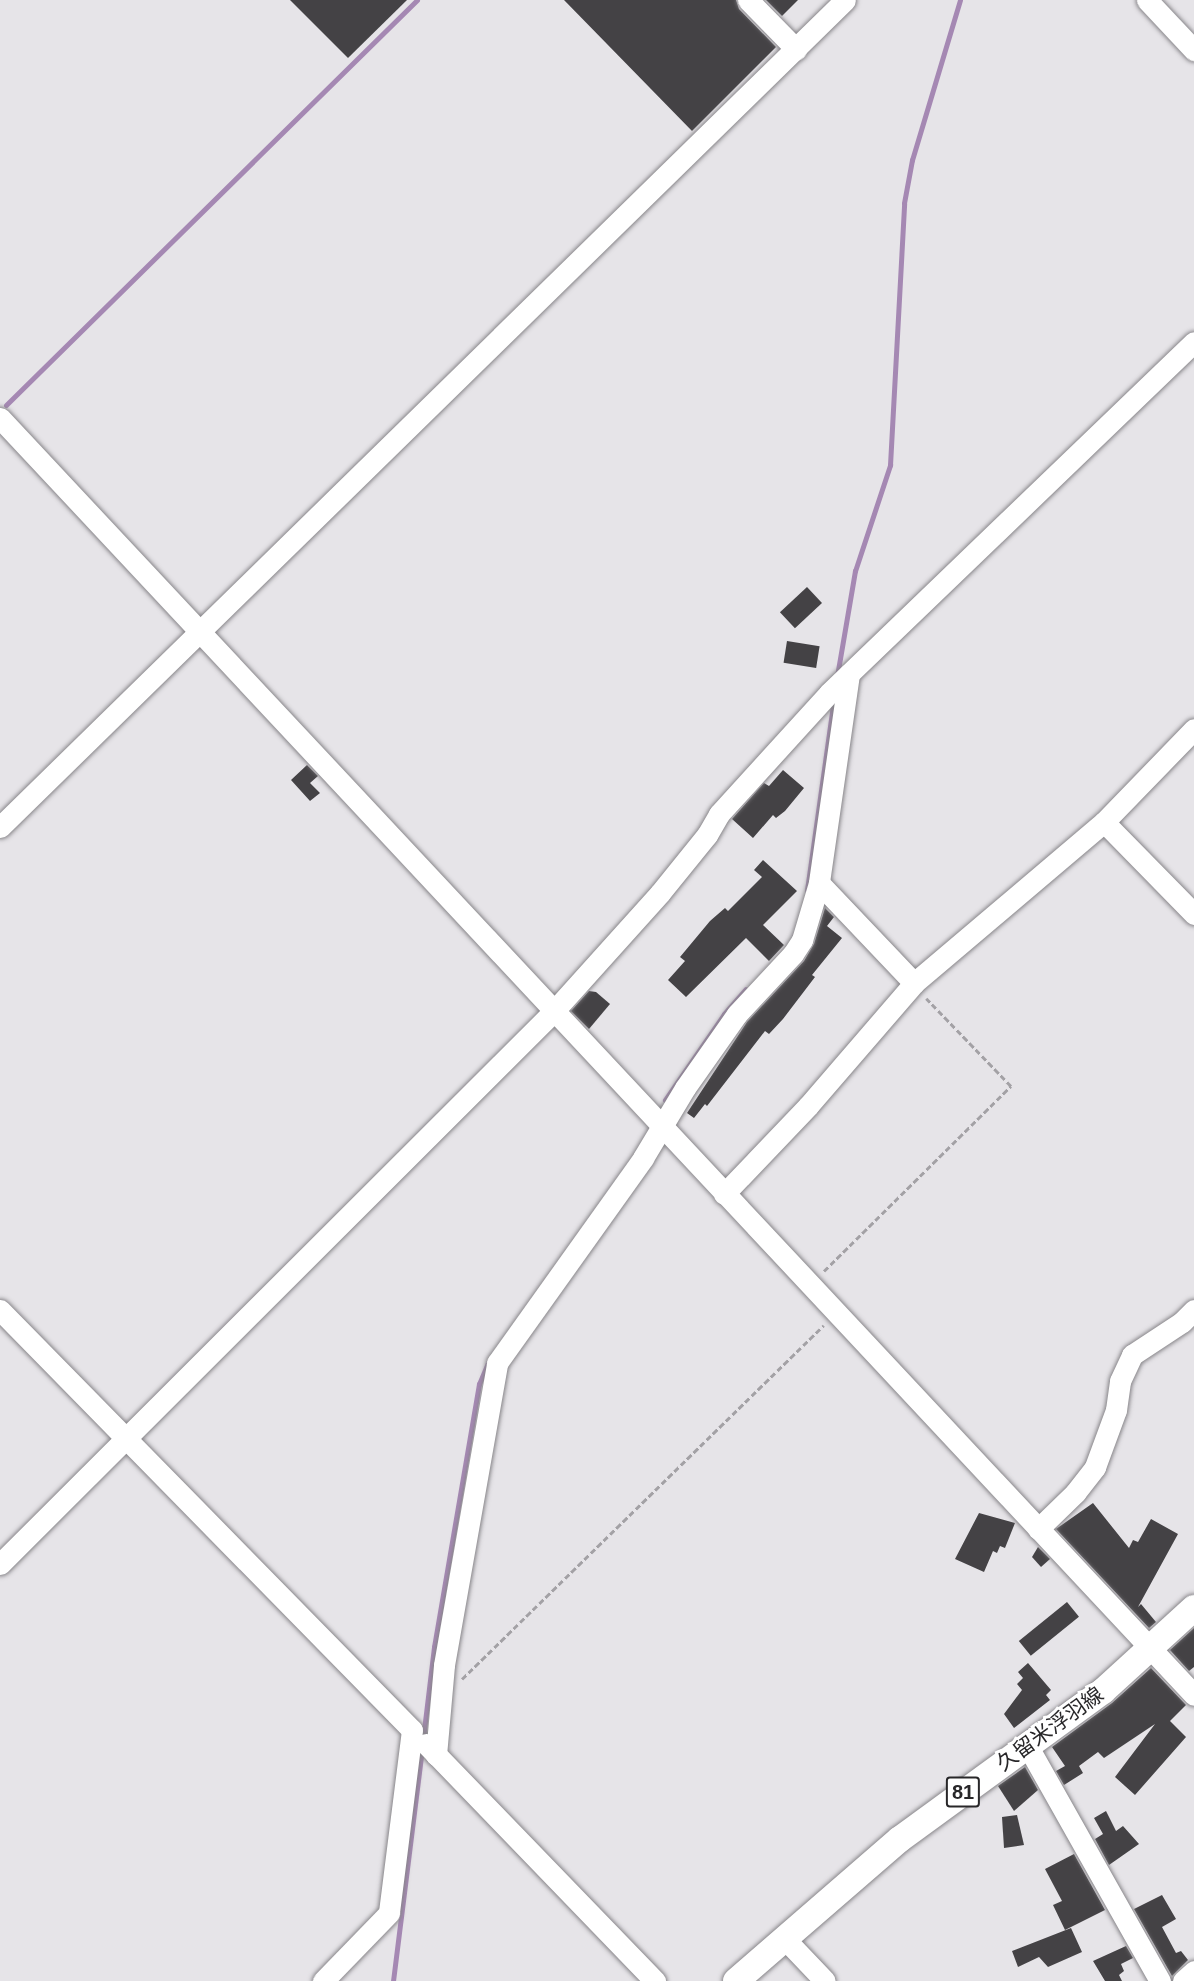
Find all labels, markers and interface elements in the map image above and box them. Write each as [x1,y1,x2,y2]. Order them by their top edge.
street label: 久留米浮羽線 [992,1682,1108,1776]
road number: 81 [945,1775,981,1809]

